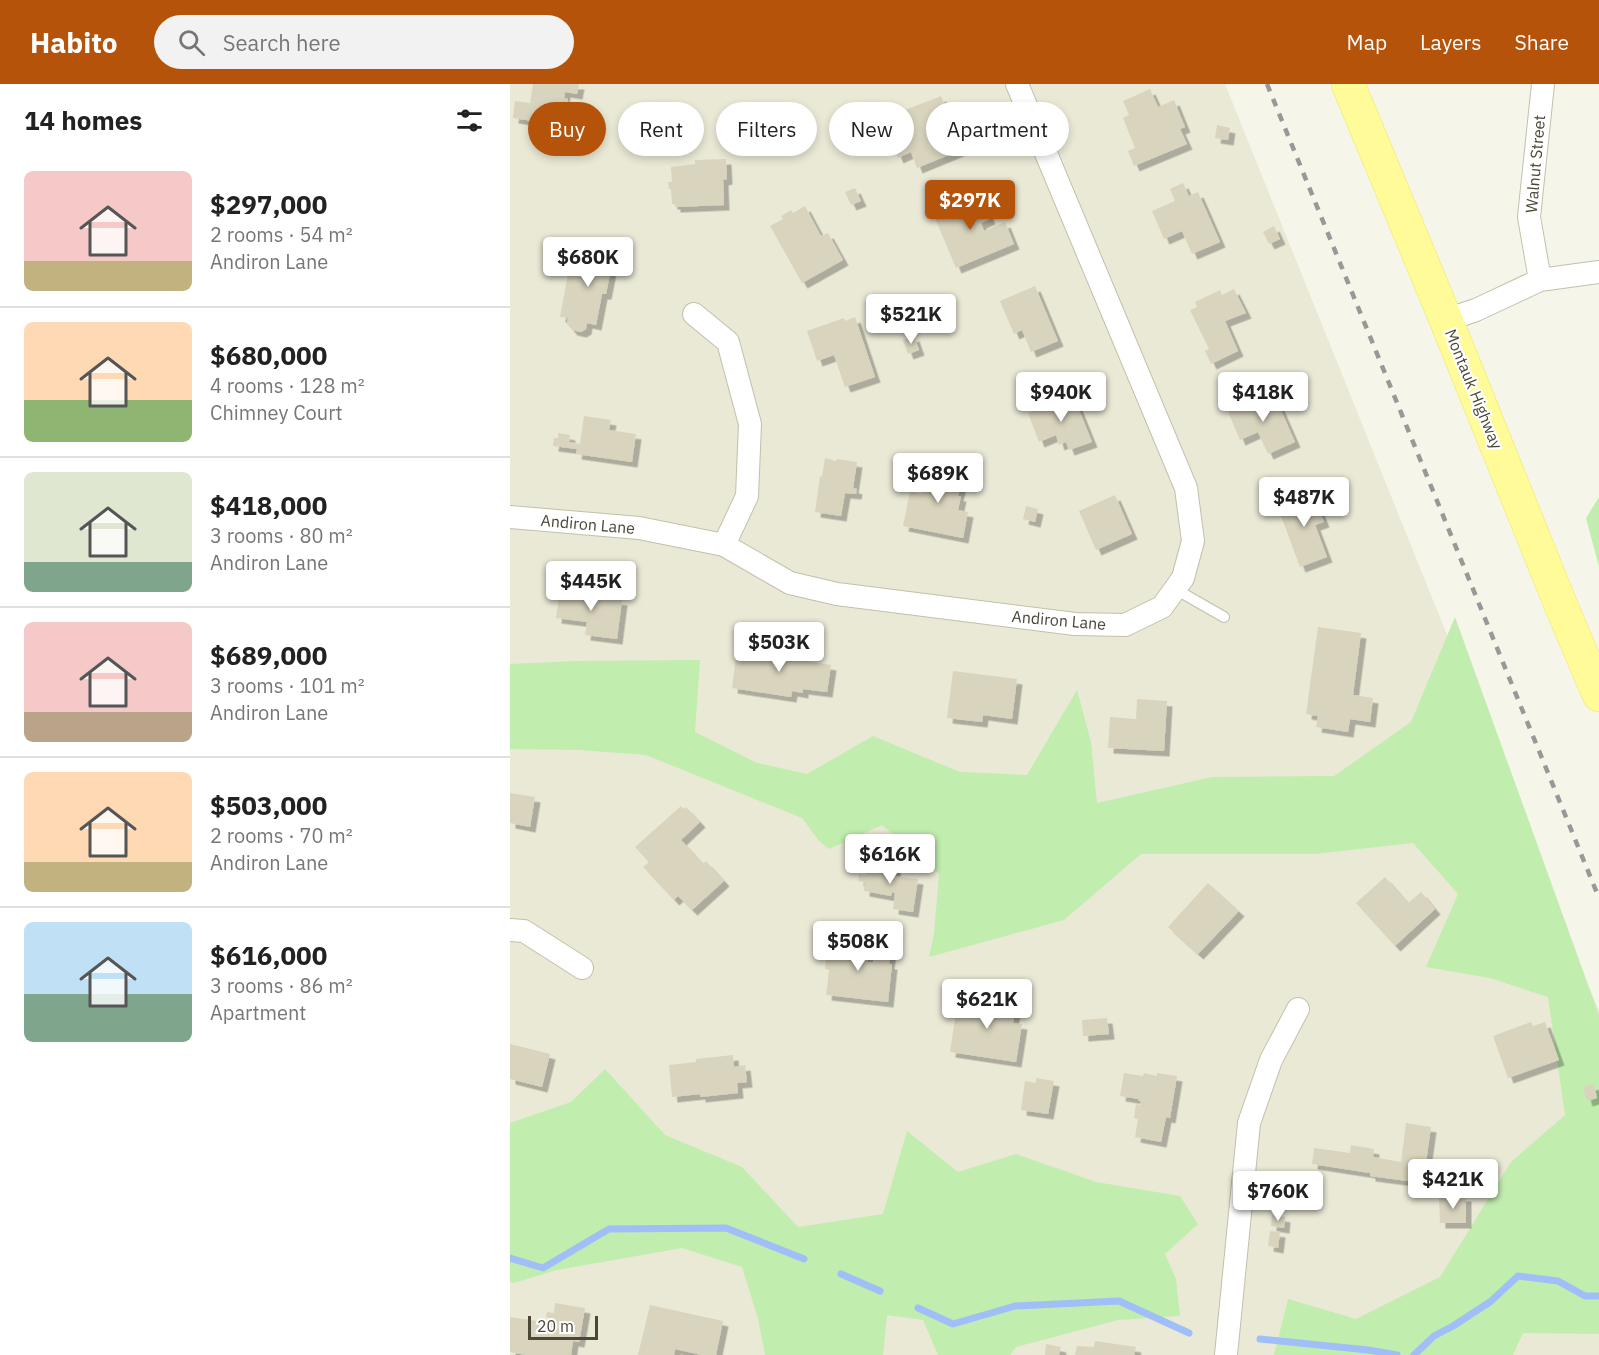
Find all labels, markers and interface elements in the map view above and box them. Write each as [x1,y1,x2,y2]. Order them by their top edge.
search box [154,15,574,69]
text: Habito [30,24,118,61]
icon: search [175,26,208,59]
text: Search here [223,28,341,57]
text: Map [1347,28,1387,56]
text: Layers [1420,28,1482,56]
text: Share [1515,28,1569,56]
chip: Buy [528,102,606,156]
chip: Rent [618,102,704,156]
chip: Filters [716,102,817,156]
chip: New [829,102,914,156]
chip: Apartment [926,102,1069,156]
text: 14 homes [24,103,142,137]
icon: filters [453,104,486,137]
street label: Walnut Street [1521,114,1549,214]
pin: $297K [928,180,1012,231]
text: $297K [939,186,1001,213]
text: $297,000 [210,187,327,221]
icon: home [72,195,144,267]
text: 2 rooms · 54 m² [210,221,353,248]
pin: $680K [546,237,630,288]
text: $680K [557,243,619,270]
text: Andiron Lane [210,248,328,275]
pin: $521K [869,294,953,345]
text: $521K [880,300,942,327]
street label: Montauk Highway [1441,326,1507,452]
text: $680,000 [210,338,327,372]
icon: home [72,346,144,418]
text: 4 rooms · 128 m² [210,372,365,399]
pin: $940K [1019,372,1103,423]
pin: $418K [1221,372,1305,423]
text: $940K [1030,378,1092,405]
text: $418K [1232,378,1294,405]
text: Chimney Court [210,399,343,426]
pin: $689K [896,453,980,504]
text: $689K [907,459,969,486]
pin: $487K [1262,477,1346,528]
text: $487K [1273,483,1335,510]
text: $418,000 [210,488,327,522]
icon: home [72,496,144,568]
street label: Andiron Lane [540,510,636,538]
text: 3 rooms · 80 m² [210,522,353,549]
text: Andiron Lane [210,549,328,576]
pin: $445K [549,561,633,612]
text: $445K [560,567,622,594]
street label: Andiron Lane [1011,606,1107,634]
pin: $503K [737,622,821,673]
text: $503K [748,628,810,655]
text: $689,000 [210,638,327,672]
icon: home [72,646,144,718]
text: 3 rooms · 101 m² [210,672,365,699]
text: Andiron Lane [210,699,328,726]
text: $503,000 [210,788,327,822]
icon: home [72,796,144,868]
text: 2 rooms · 70 m² [210,822,353,849]
pin: $616K [848,834,932,885]
text: $616K [859,840,921,867]
text: Andiron Lane [210,849,328,876]
pin: $508K [816,921,900,972]
text: $508K [827,927,889,954]
text: $616,000 [210,938,327,972]
icon: home [72,946,144,1018]
text: 3 rooms · 86 m² [210,972,353,999]
pin: $621K [945,979,1029,1030]
text: $621K [956,985,1018,1012]
text: Apartment [210,999,306,1026]
pin: $421K [1411,1159,1495,1210]
text: $421K [1422,1165,1484,1192]
pin: $760K [1236,1171,1320,1222]
text: $760K [1247,1177,1309,1204]
scale bar [528,1313,598,1340]
text: 20 m [537,1316,574,1336]

